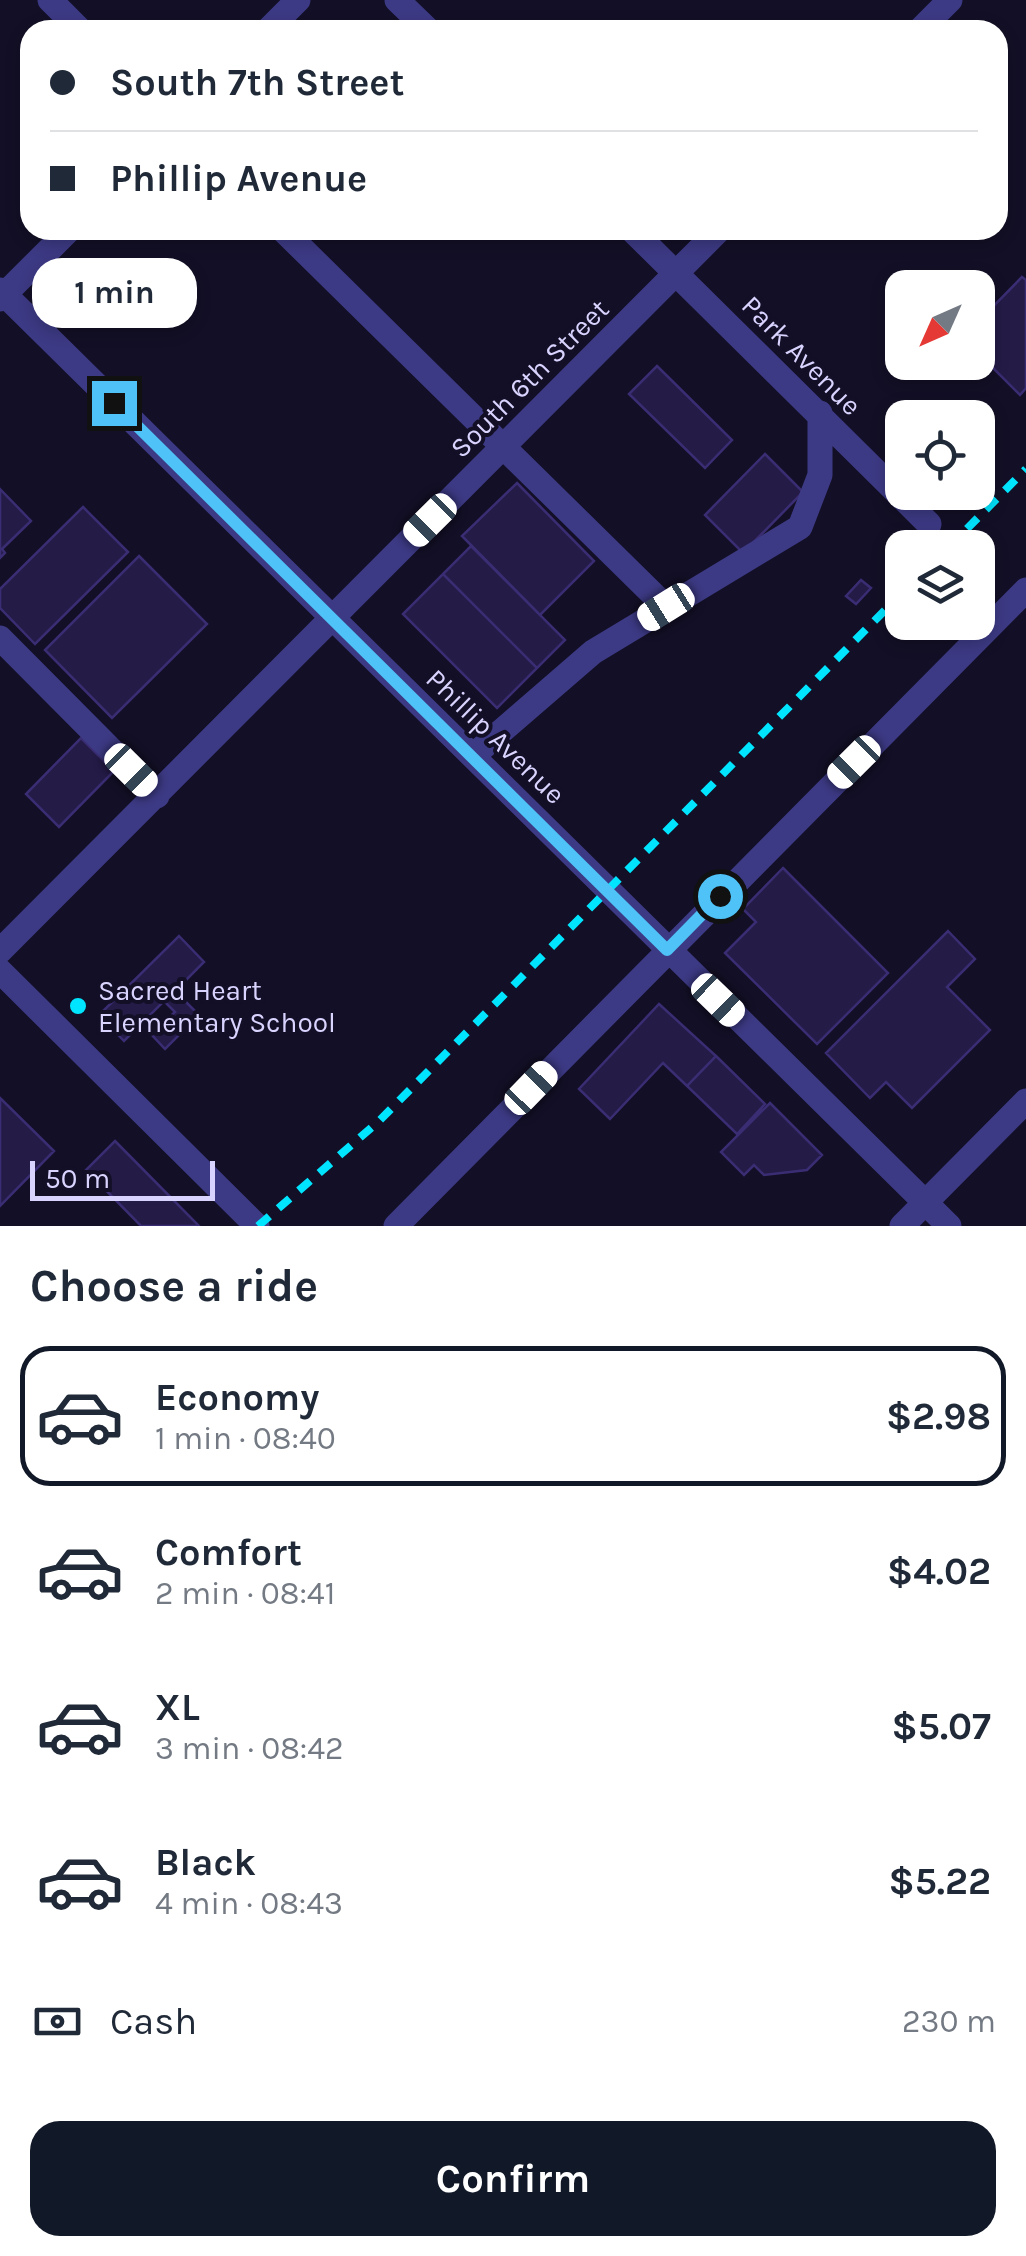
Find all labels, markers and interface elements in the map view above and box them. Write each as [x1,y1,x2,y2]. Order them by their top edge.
text: South 7th Street [110,60,404,105]
text: Phillip Avenue [110,156,367,201]
callout: 1 min [32,258,196,328]
north arrow [885,270,995,380]
map controls [885,270,995,640]
text: 1 min [74,274,155,311]
street label: Park Avenue [735,289,868,422]
street label: South 6th Street [443,292,615,464]
route end [92,381,137,426]
button: locate [885,400,995,510]
car [398,488,462,552]
button: layers [885,530,995,640]
car [633,578,699,636]
street label: Phillip Avenue [419,662,572,811]
car [822,730,886,794]
car [99,738,163,802]
route start [698,874,743,919]
car [686,968,750,1032]
place label: Sacred Heart Elementary School [98,974,336,1039]
marker: Sacred Heart Elementary School [67,995,89,1017]
car [499,1056,563,1120]
scale bar [30,1156,215,1200]
text: 50 m [45,1162,110,1195]
text: Choose a ride [30,1260,318,1312]
icon: car [35,1371,125,1461]
text: Economy [155,1375,319,1420]
text: $2.98 [886,1394,991,1439]
text: 1 min · 08:40 [155,1420,336,1457]
icon: car [35,1526,125,1616]
text: Comfort [155,1530,302,1575]
text: $4.02 [887,1549,991,1594]
text: 2 min · 08:41 [155,1575,335,1612]
icon: car [35,1681,125,1771]
text: XL [155,1685,200,1730]
text: $5.07 [892,1704,991,1749]
text: 3 min · 08:42 [155,1730,344,1767]
icon: car [35,1836,125,1926]
text: Black [155,1840,256,1885]
text: $5.22 [889,1859,991,1904]
text: 4 min · 08:43 [155,1885,343,1922]
icon: cash [30,1994,85,2049]
text: Cash [110,1999,197,2044]
text: 230 m [902,2003,996,2040]
button: Confirm [30,2121,996,2236]

